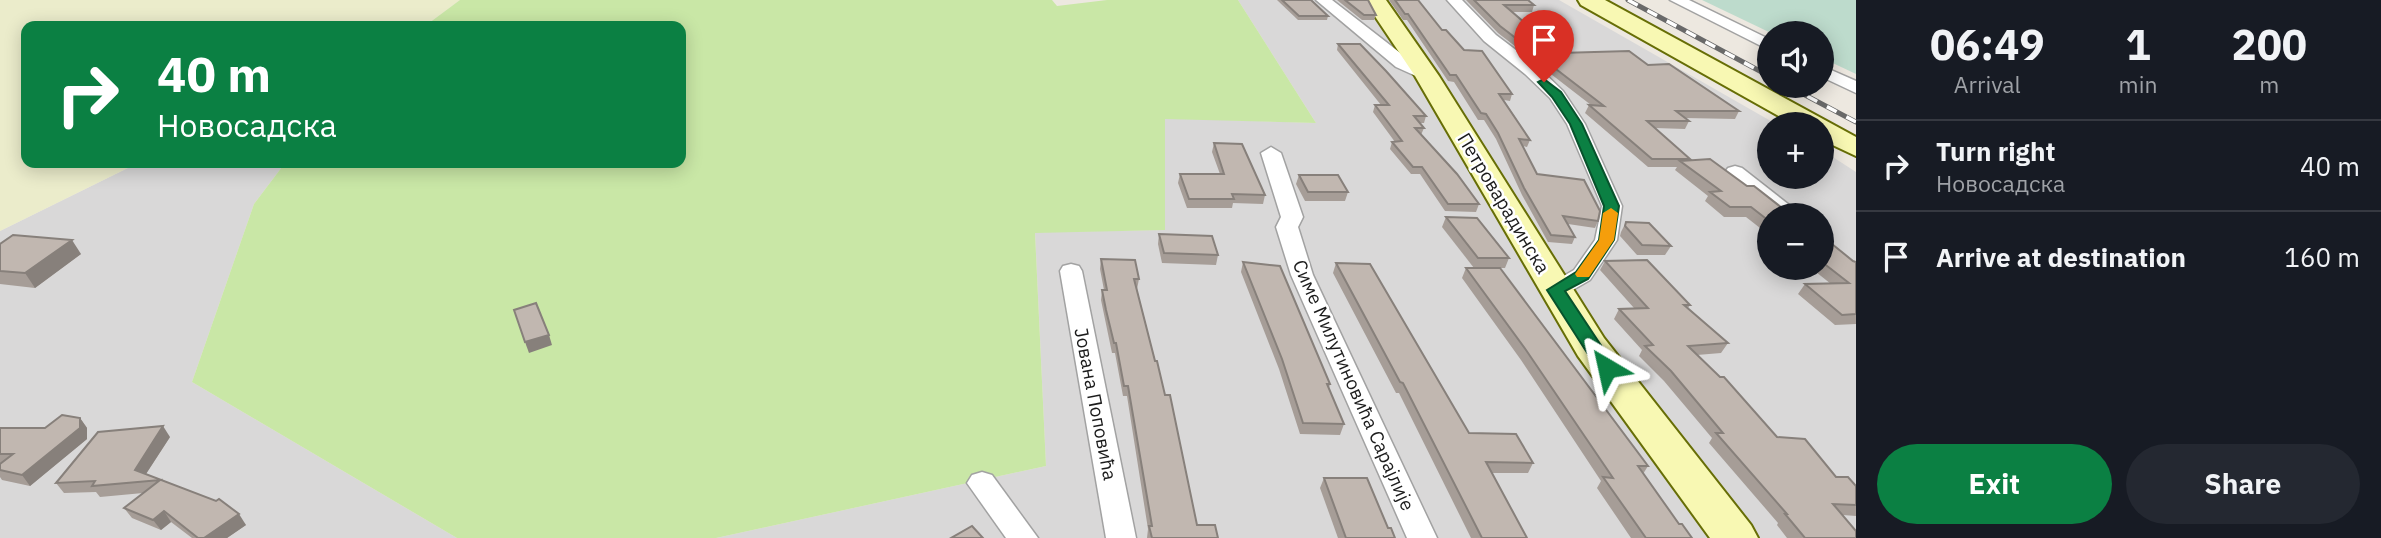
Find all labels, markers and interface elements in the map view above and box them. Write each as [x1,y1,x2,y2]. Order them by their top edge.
pin [1514,10,1574,82]
text: 06:49 [1930,17,2045,72]
text: 1 [2125,17,2151,72]
text: 200 [2231,17,2307,72]
icon: arrive [1525,21,1563,59]
map controls [1757,21,1834,280]
button: sound [1757,21,1834,98]
text: 40 m [157,42,271,105]
icon: right [42,49,133,140]
text: Arrival [1954,69,2021,99]
text: min [2119,69,2157,99]
text: m [2259,69,2279,99]
text: Новосадска [157,104,337,146]
button: + [1757,112,1834,189]
street label: Петроварадинска [1453,128,1555,278]
text: Turn right [1936,134,2055,168]
icon: right [1877,147,1915,185]
text: 40 m [2300,149,2360,183]
text: Новосадска [1936,168,2065,198]
button: − [1757,203,1834,280]
icon: arrive [1877,238,1915,276]
text: Arrive at destination [1936,240,2186,274]
text: 160 m [2284,240,2360,274]
street label: Симе Милутиновића Сарајлије [1288,256,1420,514]
street label: Јована Поповића [1069,326,1123,482]
position arrow [1570,331,1644,405]
button: Exit [1877,444,2112,524]
button: Share [2126,444,2360,524]

